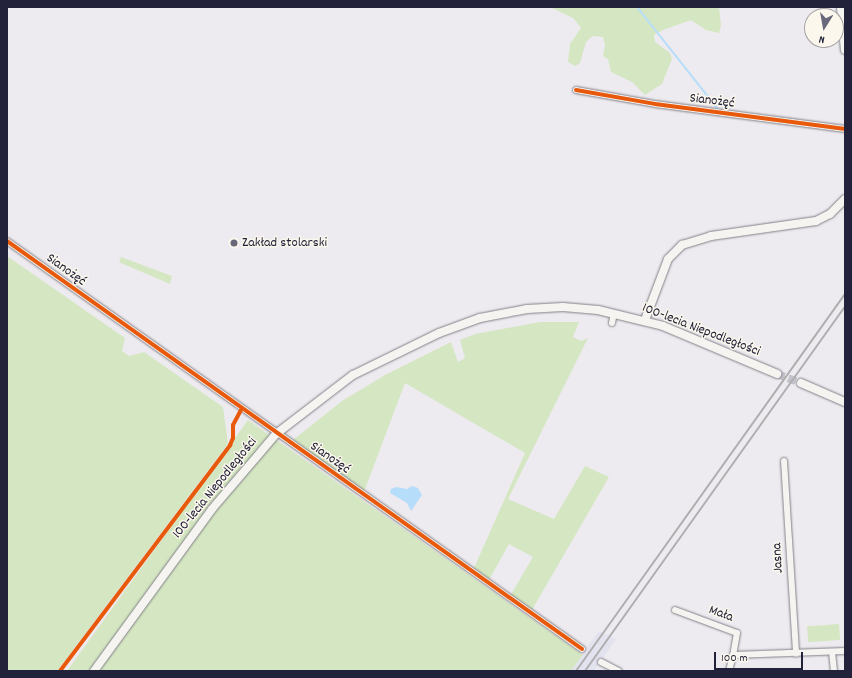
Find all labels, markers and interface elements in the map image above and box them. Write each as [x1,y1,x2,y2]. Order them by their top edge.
north arrow [804,8,844,48]
text: N [818,30,826,47]
street label: Sianożęć [689,90,735,112]
place label: Zakład stolarski [242,235,327,251]
marker: Zakład stolarski [229,238,239,248]
street label: Sianożęć [43,250,89,290]
street label: 100-lecia Niepodległości [640,300,762,360]
street label: 100-lecia Niepodległości [169,434,261,542]
street label: Sianożęć [307,438,353,478]
street label: Jasna [769,542,787,574]
street label: Mała [706,602,736,626]
scale bar [716,644,805,670]
text: 100 m [721,650,748,667]

